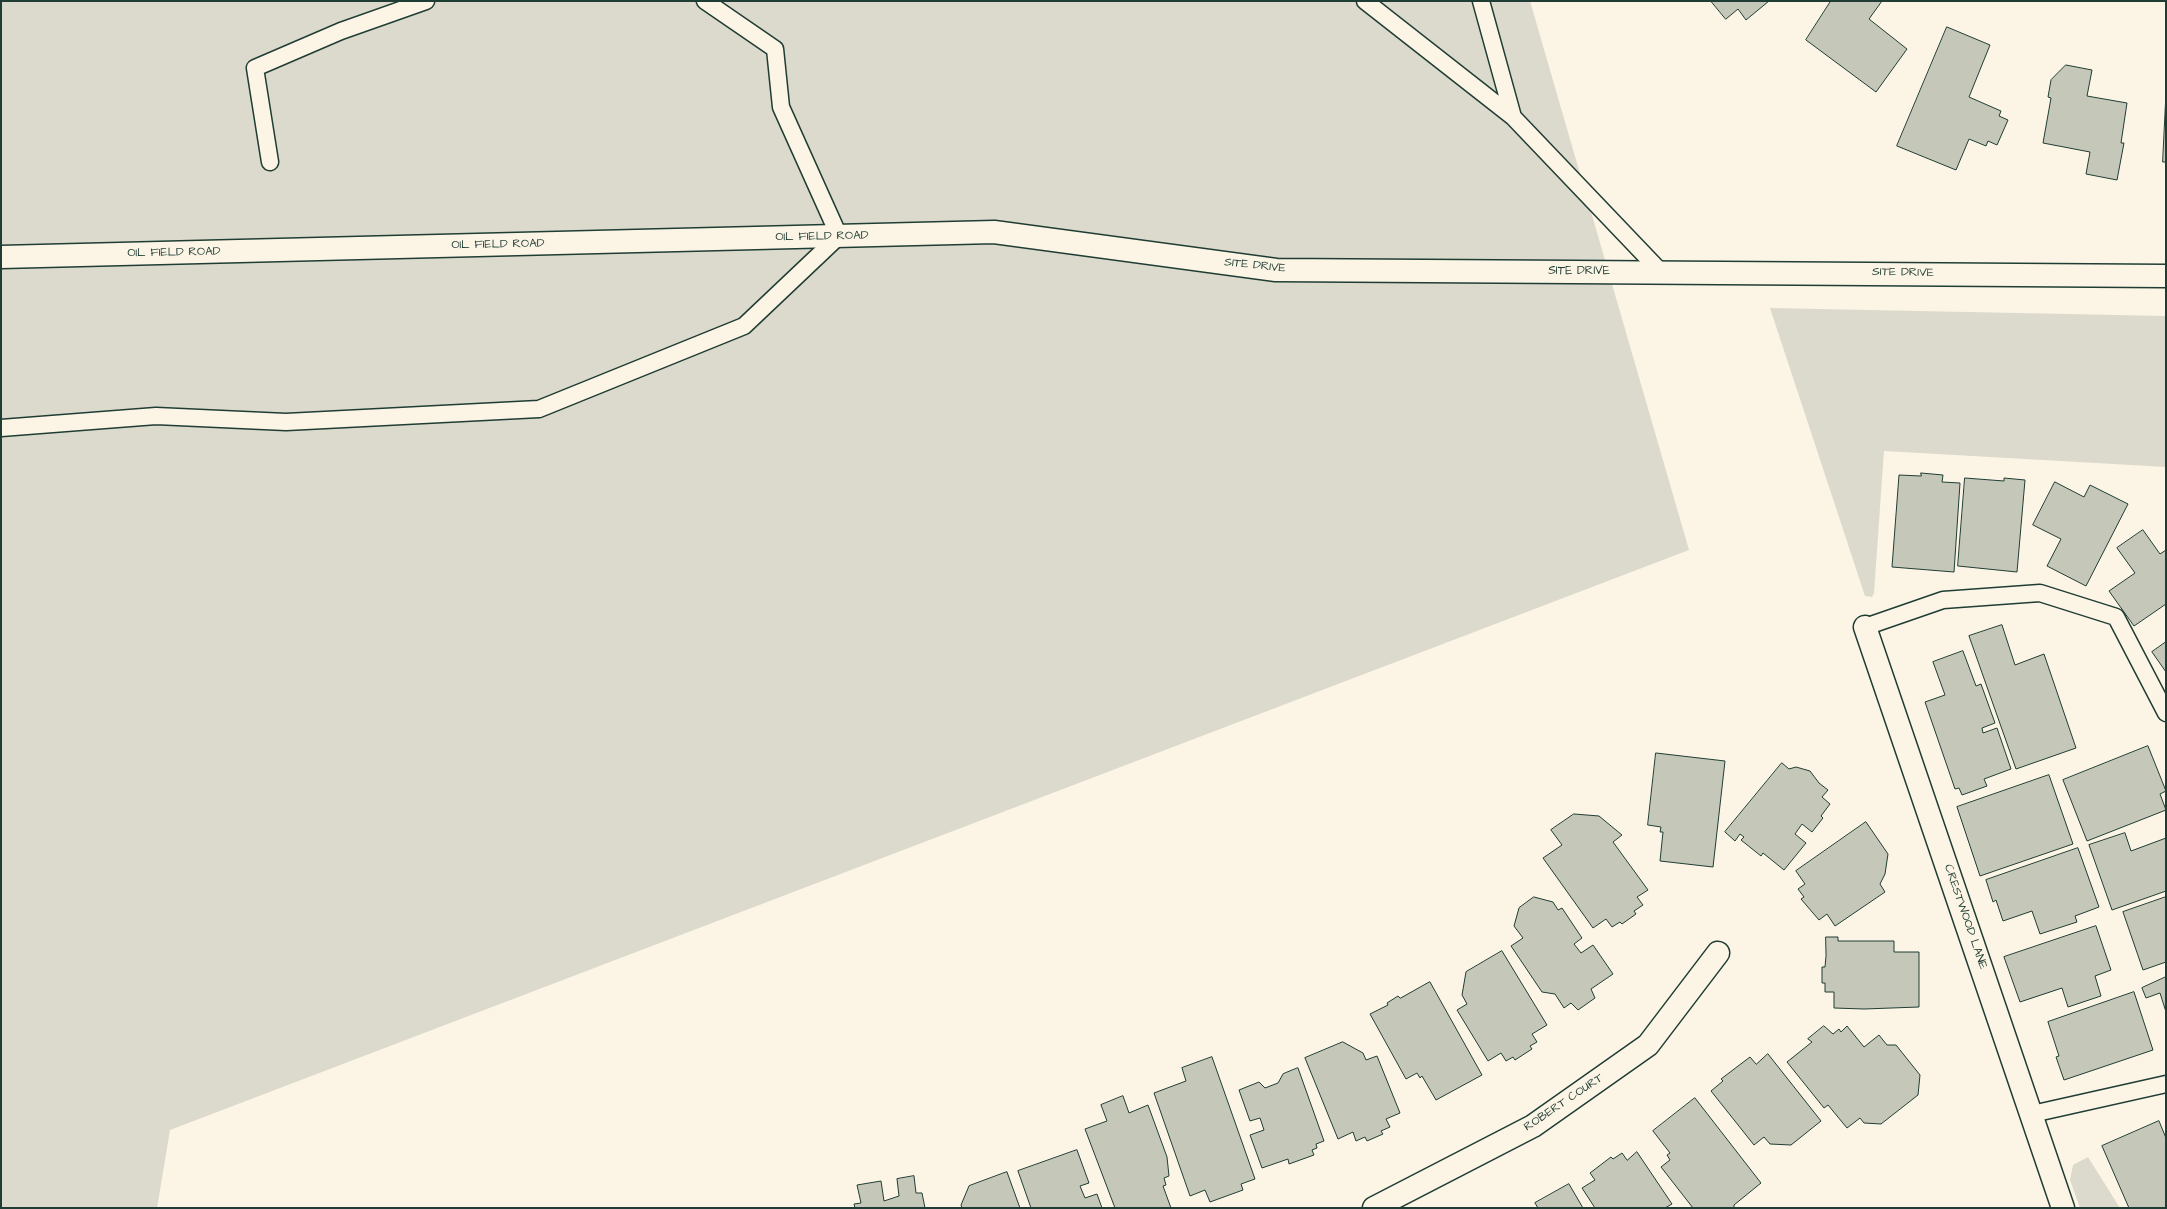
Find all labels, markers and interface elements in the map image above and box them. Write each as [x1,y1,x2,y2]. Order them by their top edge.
street label: OIL FIELD ROAD [775,229,869,245]
street label: OIL FIELD ROAD [451,237,545,253]
street label: OIL FIELD ROAD [127,245,221,261]
street label: SITE DRIVE [1224,256,1286,276]
street label: SITE DRIVE [1548,264,1610,278]
street label: SITE DRIVE [1872,265,1934,281]
street label: CRESTWOOD LANE [1940,863,1990,971]
street label: ROBERT COURT [1522,1071,1606,1135]

